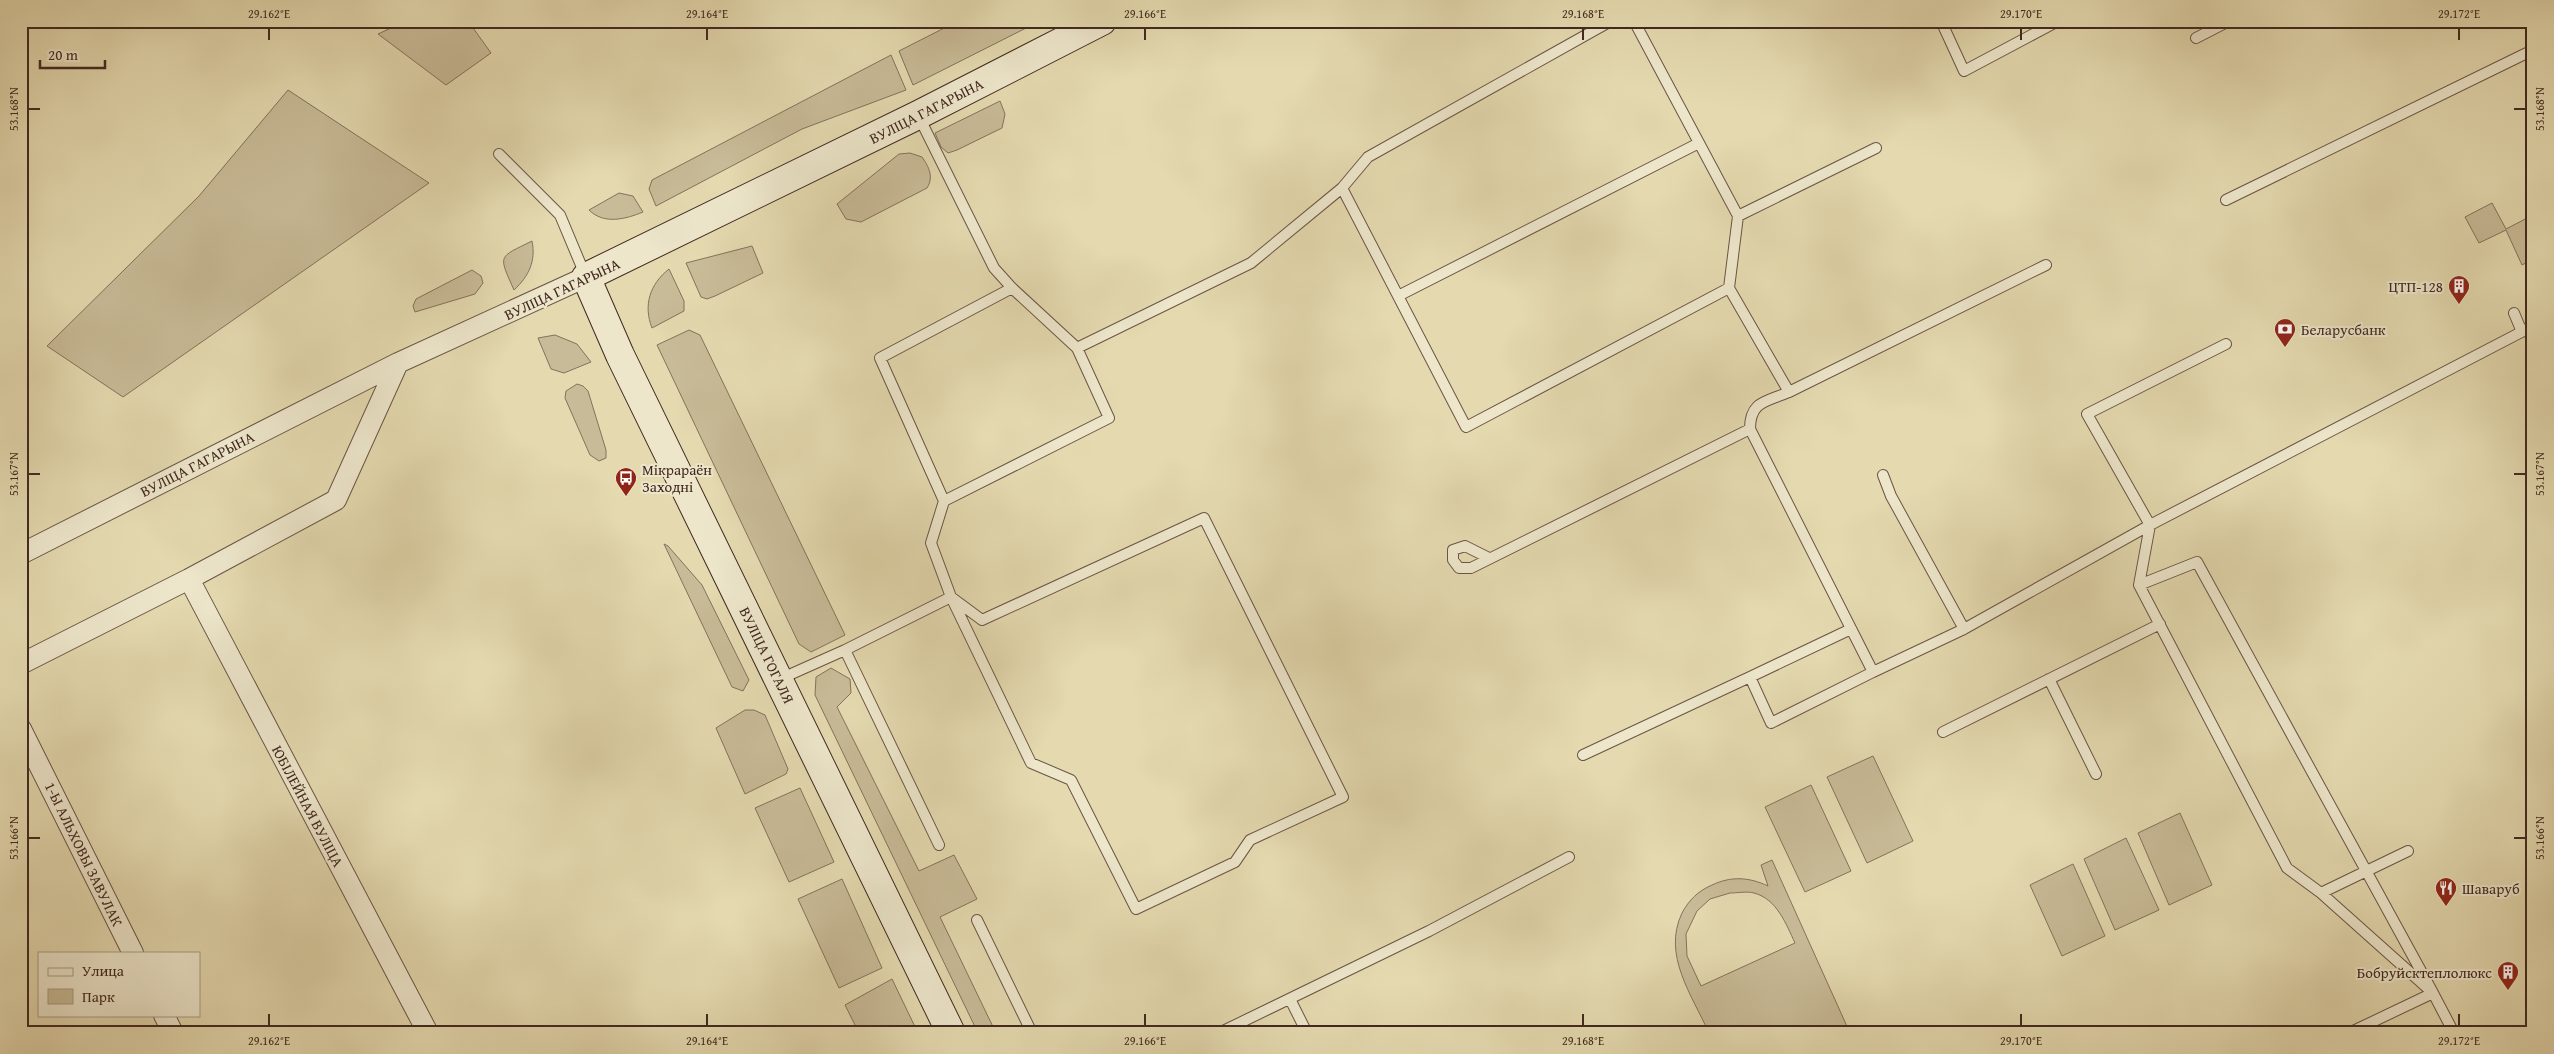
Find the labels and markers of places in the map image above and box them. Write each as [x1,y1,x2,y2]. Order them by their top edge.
building icon: ЦТП-128 [2447,274,2471,305]
place label: ЦТП-128 [2388,276,2443,297]
bank icon: Беларусбанк [2273,317,2297,348]
place label: Беларусбанк [2301,319,2386,340]
place label: Мікрараён Заходні [642,459,712,497]
bus stop icon: Мікрараён Заходні [614,466,638,497]
restaurant icon: Шаваруб [2434,876,2458,907]
place label: Шаваруб [2462,878,2520,899]
building icon: Бобруйсктеплолюкс [2496,960,2520,991]
place label: Бобруйсктеплолюкс [2357,962,2492,983]

